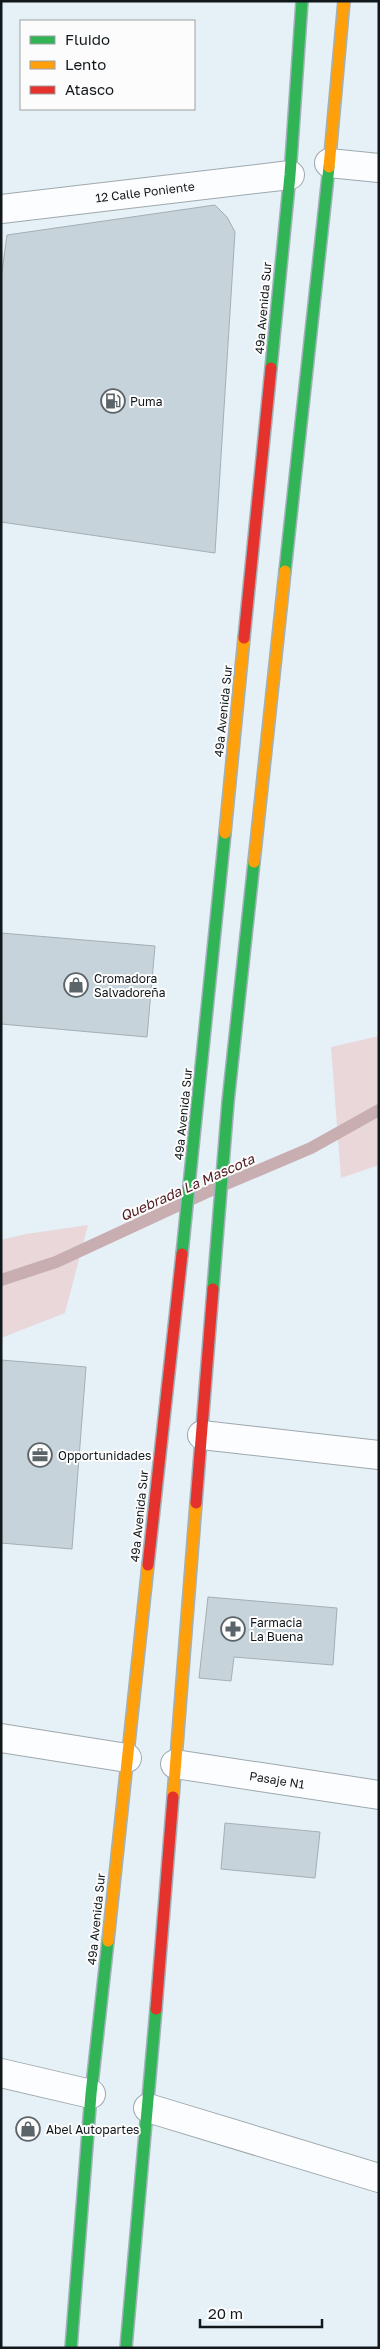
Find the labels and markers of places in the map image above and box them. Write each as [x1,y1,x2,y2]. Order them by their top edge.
fuel station icon: Puma [100,388,126,414]
place label: Puma [130,394,163,409]
place label: Cromadora Salvadoreña [94,971,165,1000]
shop icon: Cromadora Salvadoreña [63,972,89,998]
office icon: Opportunidades [27,1442,53,1468]
place label: Opportunidades [58,1448,151,1463]
place label: Farmacia La Buena [250,1615,303,1644]
pharmacy icon: Farmacia La Buena [220,1616,246,1642]
shop icon: Abel Autopartes [15,2116,41,2142]
place label: Abel Autopartes [46,2122,139,2137]

